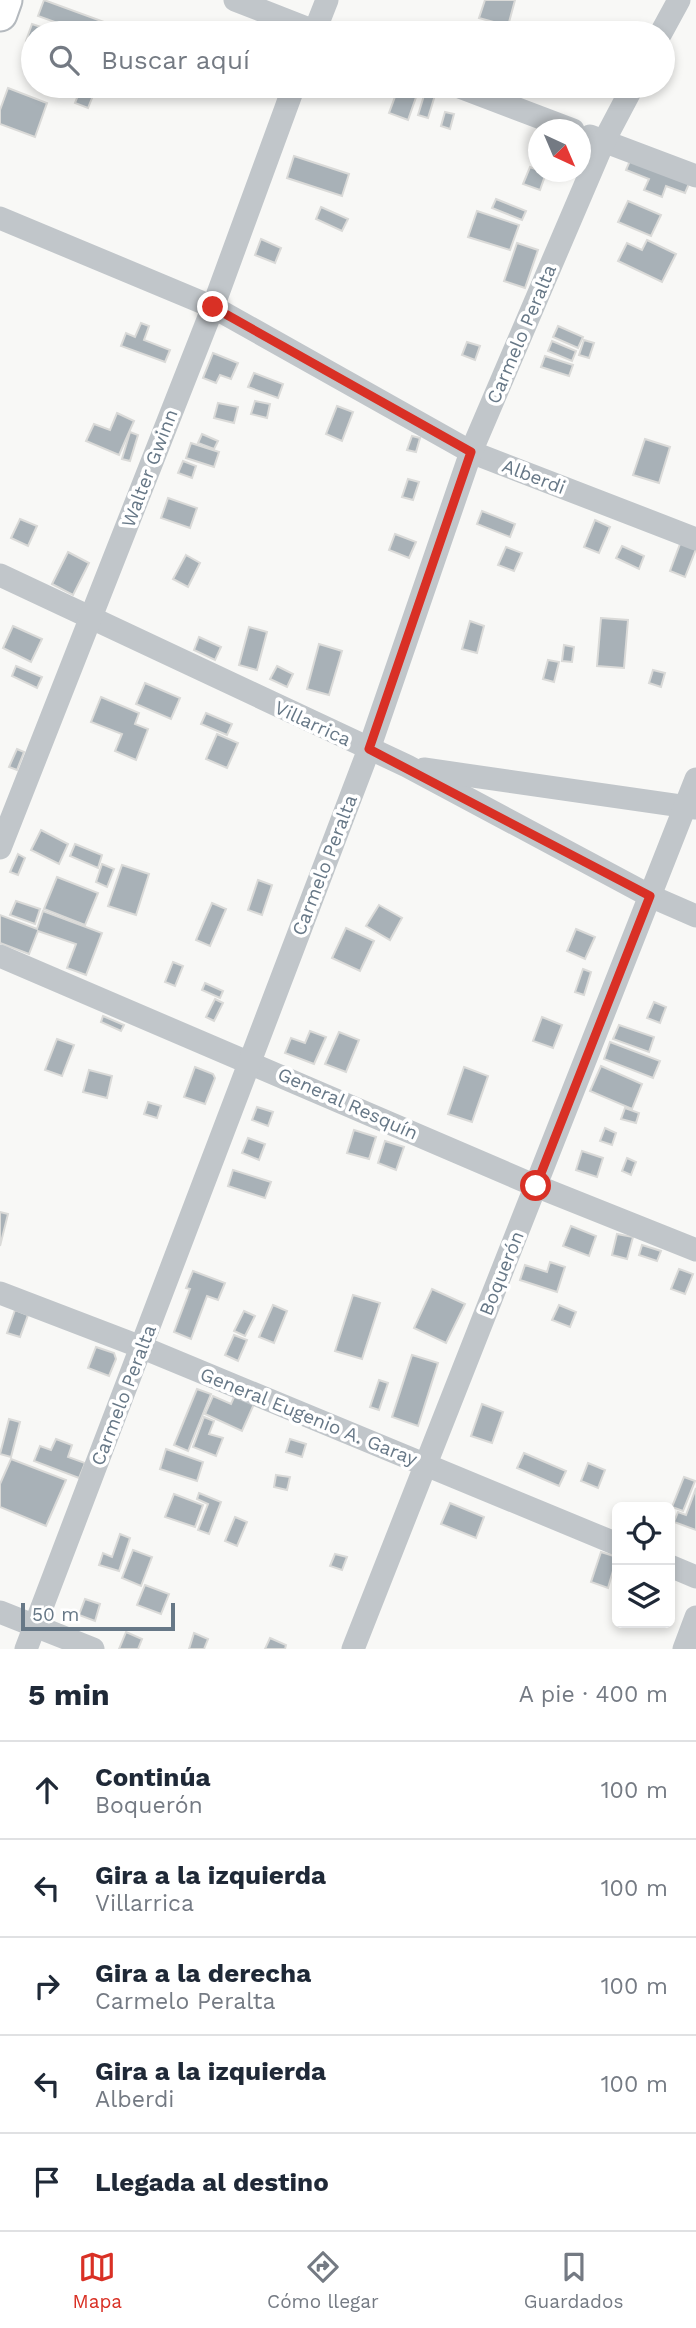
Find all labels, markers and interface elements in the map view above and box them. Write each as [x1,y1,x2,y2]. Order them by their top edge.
search box [21,21,675,98]
icon: search [45,41,83,79]
text: Buscar aquí [101,45,250,75]
north arrow [528,119,591,182]
street label: Carmelo Peralta [482,261,561,407]
route end [197,291,228,322]
street label: Walter Gwinn [116,406,183,530]
street label: Alberdi [499,454,569,499]
street label: Villarrica [271,696,355,751]
street label: Carmelo Peralta [287,791,362,939]
street label: General Resquín [274,1062,421,1145]
route start [520,1170,551,1201]
street label: Boquerón [474,1228,529,1319]
street label: Carmelo Peralta [86,1321,161,1469]
street label: General Eugenio A. Garay [197,1362,421,1471]
map controls [612,1502,675,1628]
button: locate [612,1502,675,1565]
button: layers [612,1565,675,1628]
scale bar [21,1600,175,1632]
text: 50 m [32,1603,79,1626]
text: 5 min [28,1677,110,1712]
text: A pie · 400 m [519,1681,668,1708]
text: Continúa [95,1762,211,1792]
icon: ahead [28,1771,66,1809]
text: 100 m [601,1777,668,1804]
text: Boquerón [95,1792,203,1819]
text: Gira a la izquierda [95,1860,326,1890]
icon: left [28,1869,66,1907]
text: 100 m [601,1875,668,1902]
text: Villarrica [95,1890,194,1917]
text: Gira a la derecha [95,1958,311,1988]
icon: right [28,1967,66,2005]
text: 100 m [601,1973,668,2000]
text: Carmelo Peralta [95,1988,275,2015]
text: Gira a la izquierda [95,2056,326,2086]
icon: left [28,2065,66,2103]
text: 100 m [601,2071,668,2098]
text: Alberdi [95,2086,174,2113]
icon: arrive [28,2163,66,2201]
text: Llegada al destino [95,2167,329,2197]
tab: Mapa [73,2248,122,2313]
tab: Cómo llegar [267,2248,379,2313]
tab: Guardados [524,2248,623,2313]

